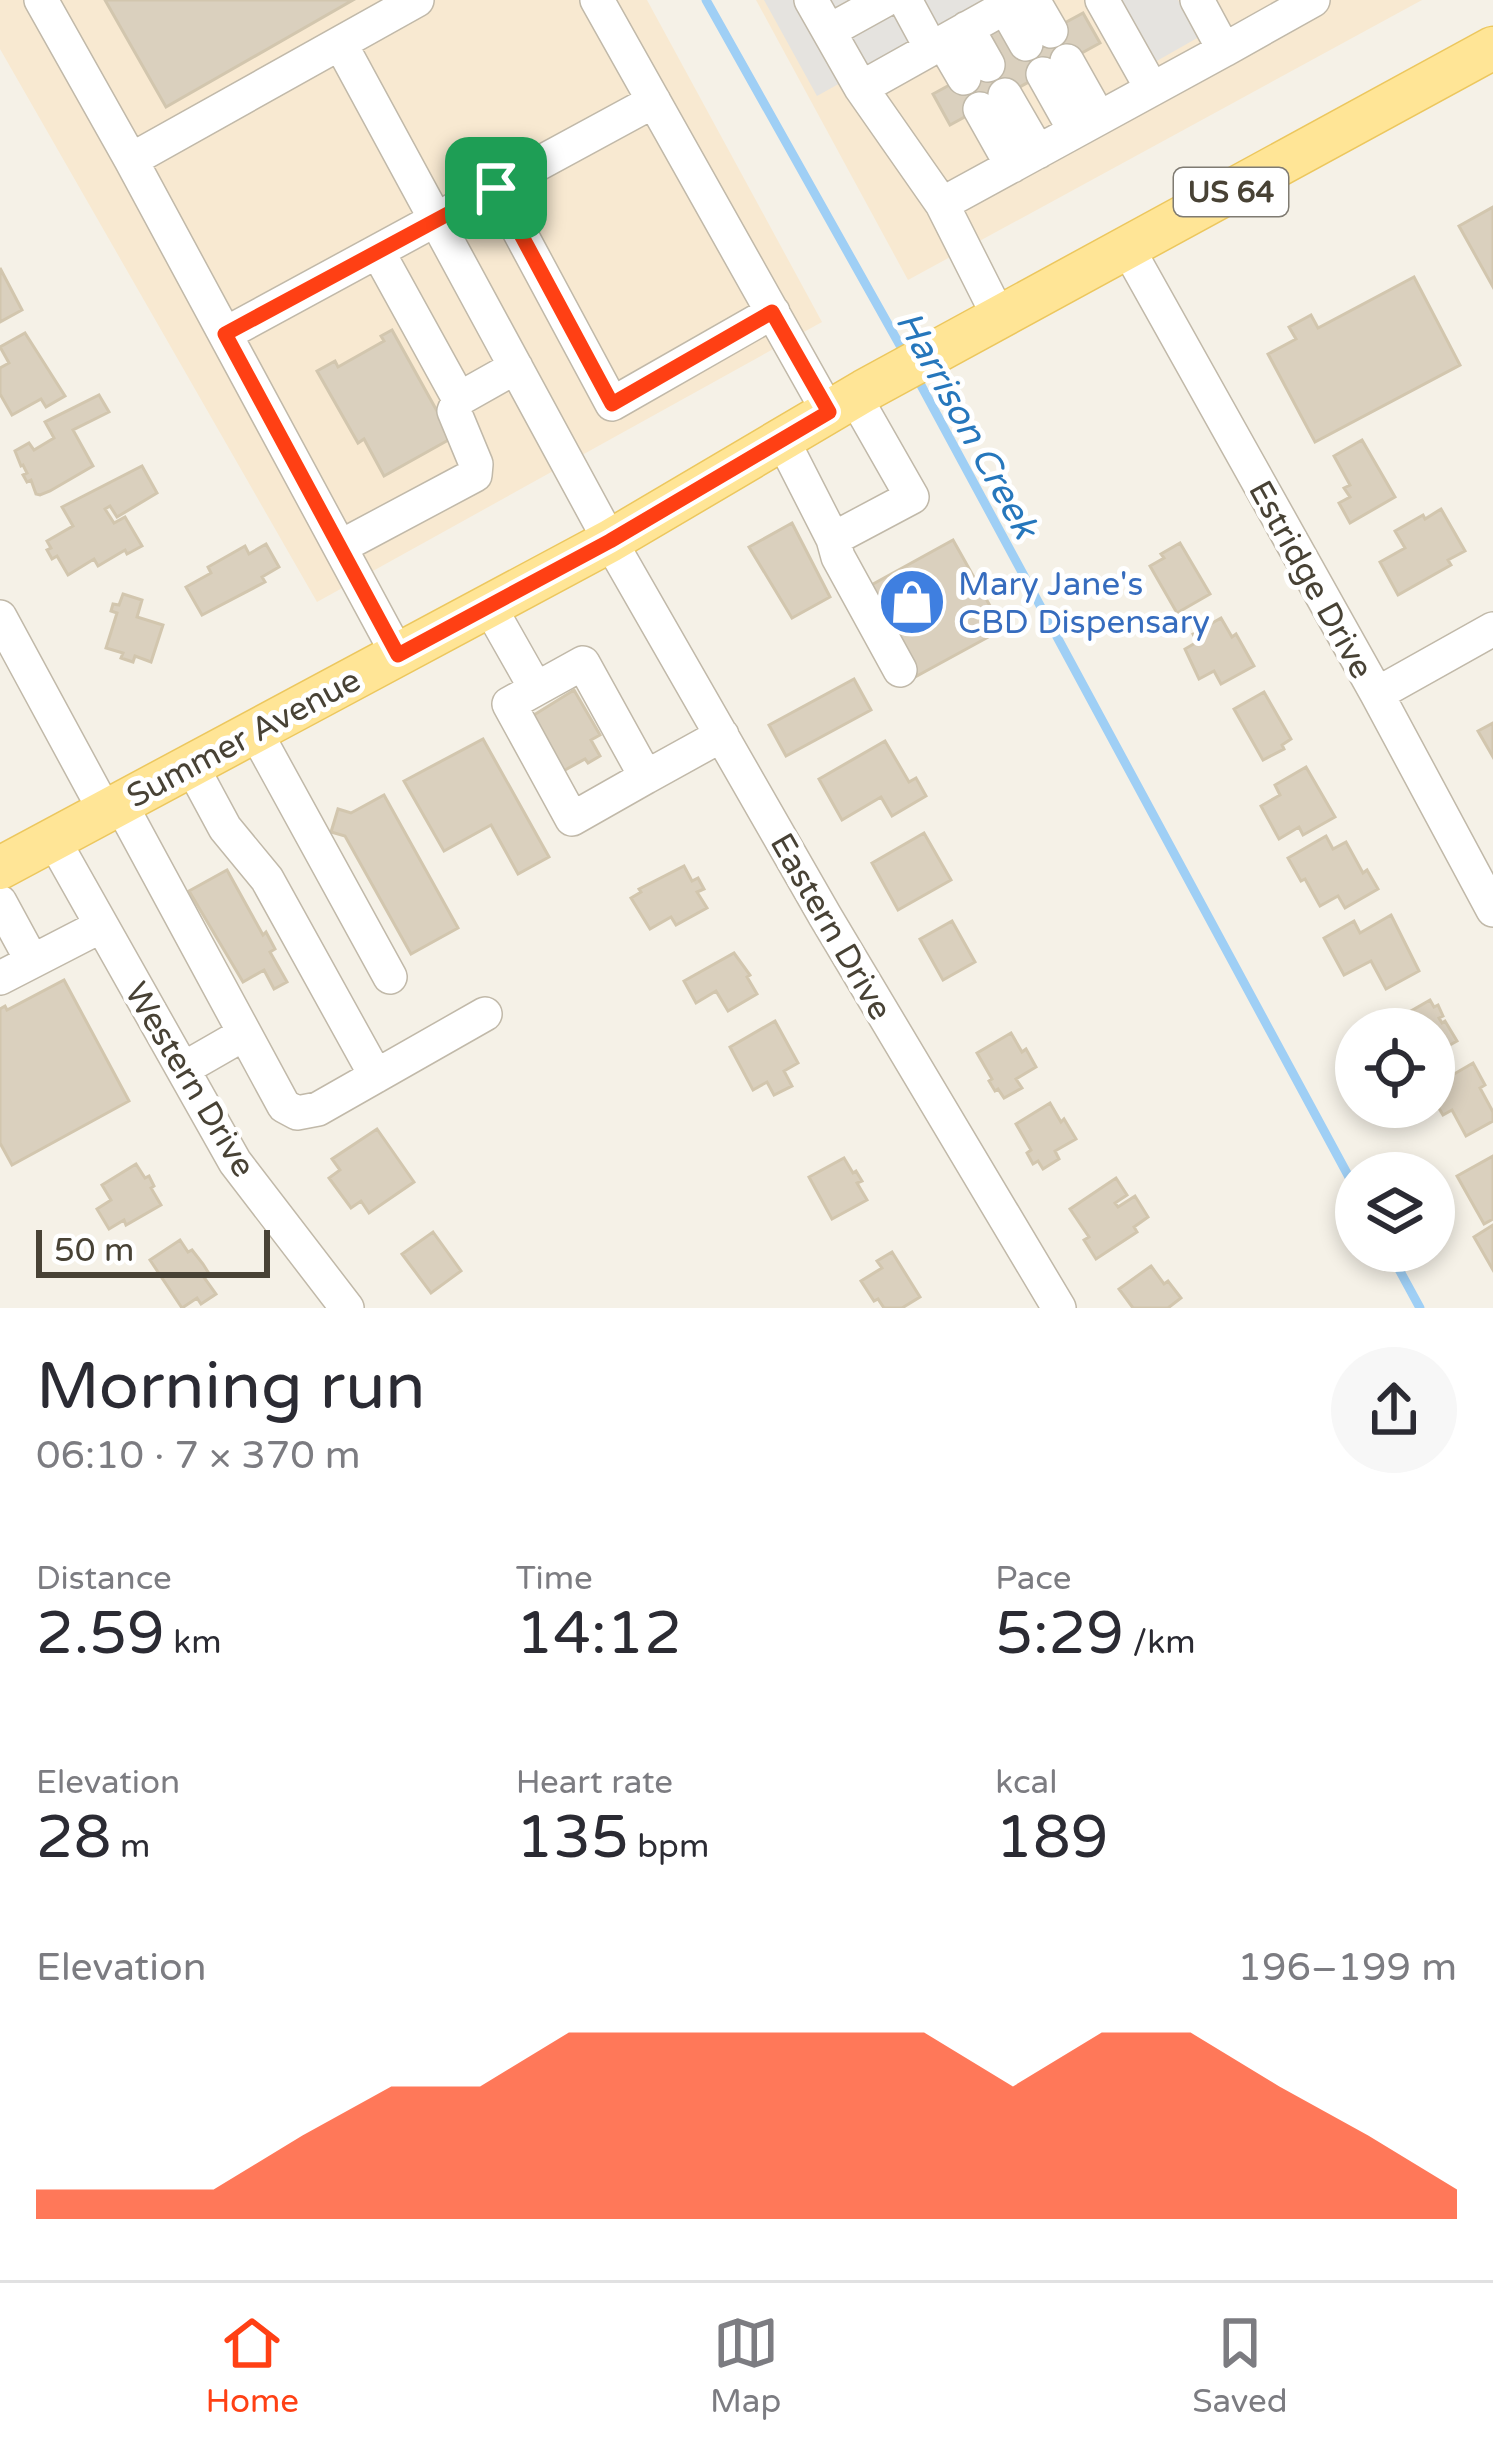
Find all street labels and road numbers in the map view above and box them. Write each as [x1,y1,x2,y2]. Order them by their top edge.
road number: US 64 [1174,168,1288,216]
street label: Estridge Drive [1240,474,1381,685]
street label: Summer Avenue [120,660,367,816]
street label: Eastern Drive [762,827,900,1027]
street label: Western Drive [116,975,263,1184]

